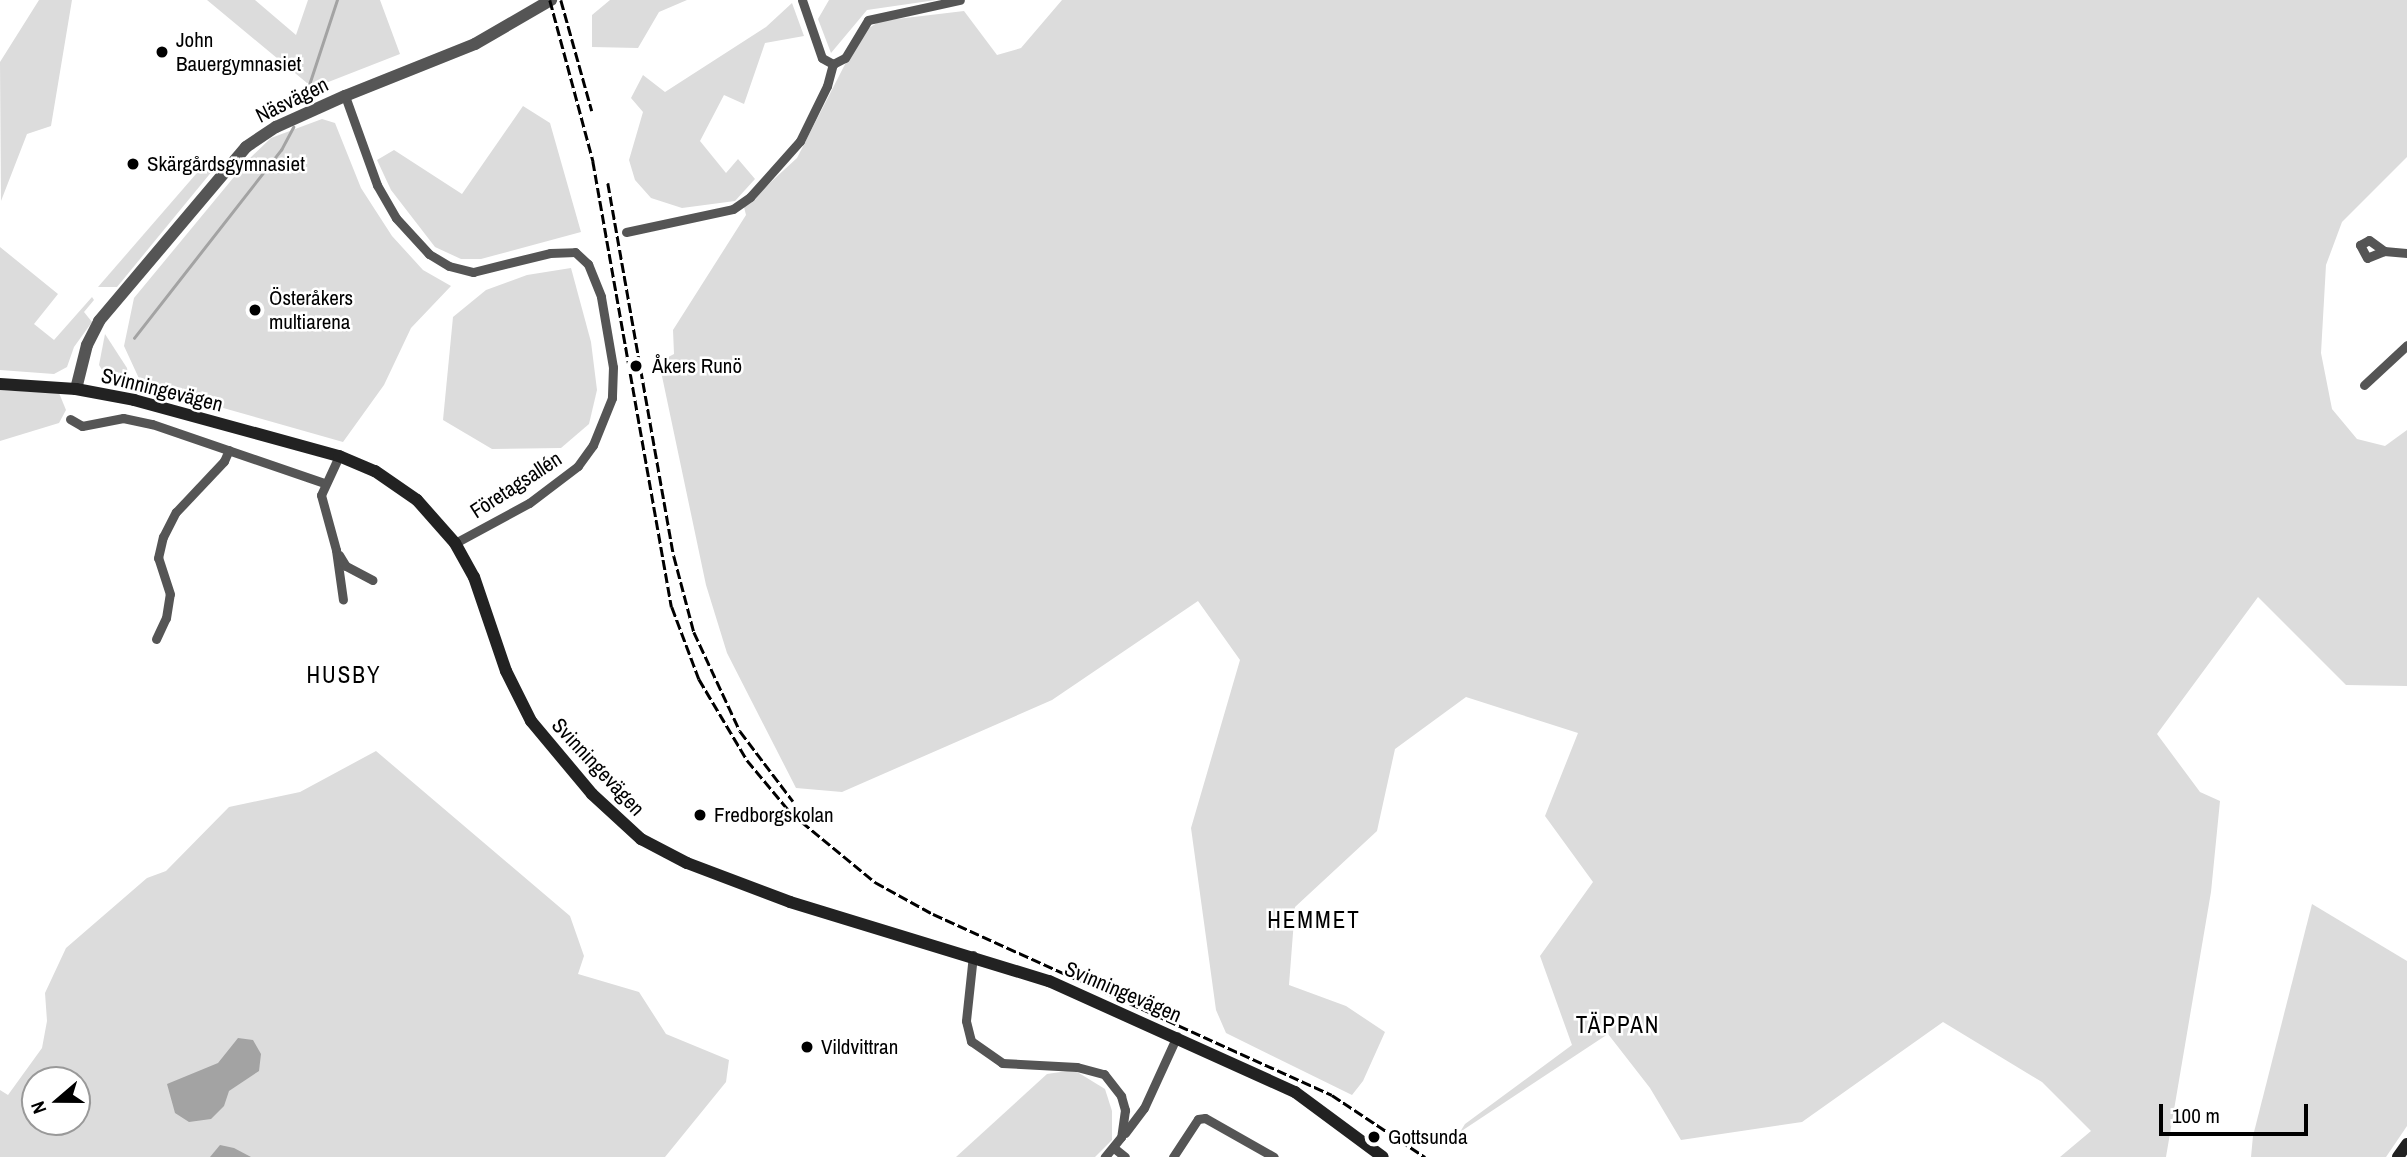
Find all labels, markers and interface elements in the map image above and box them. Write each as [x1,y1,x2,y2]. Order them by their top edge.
place label: John Bauergymnasiet [176,27,301,77]
marker: John Bauergymnasiet [154,44,170,60]
street label: Näsvägen [252,72,332,128]
place label: Skärgårdsgymnasiet [147,151,305,177]
marker: Skärgårdsgymnasiet [125,156,141,172]
place label: Österåkers multiarena [269,285,353,335]
marker: Österåkers multiarena [247,302,263,318]
place label: Åkers Runö [652,353,742,379]
marker: Åkers Runö [626,356,646,376]
street label: Svinningevägen [99,363,225,417]
street label: Företagsallén [466,446,566,524]
district label: HUSBY [307,661,381,689]
street label: Svinningevägen [546,713,650,821]
place label: Fredborgskolan [714,802,834,828]
marker: Fredborgskolan [692,807,708,823]
district label: HEMMET [1268,906,1360,934]
street label: Svinningevägen [1061,956,1185,1028]
district label: TÄPPAN [1576,1011,1660,1039]
place label: Vildvittran [821,1034,898,1060]
marker: Vildvittran [799,1039,815,1055]
north arrow [21,1066,91,1136]
scale bar [2162,1090,2311,1134]
text: N [24,1098,52,1117]
text: 100 m [2172,1101,2220,1130]
place label: Gottsunda [1388,1124,1467,1150]
marker: Gottsunda [1366,1129,1382,1145]

